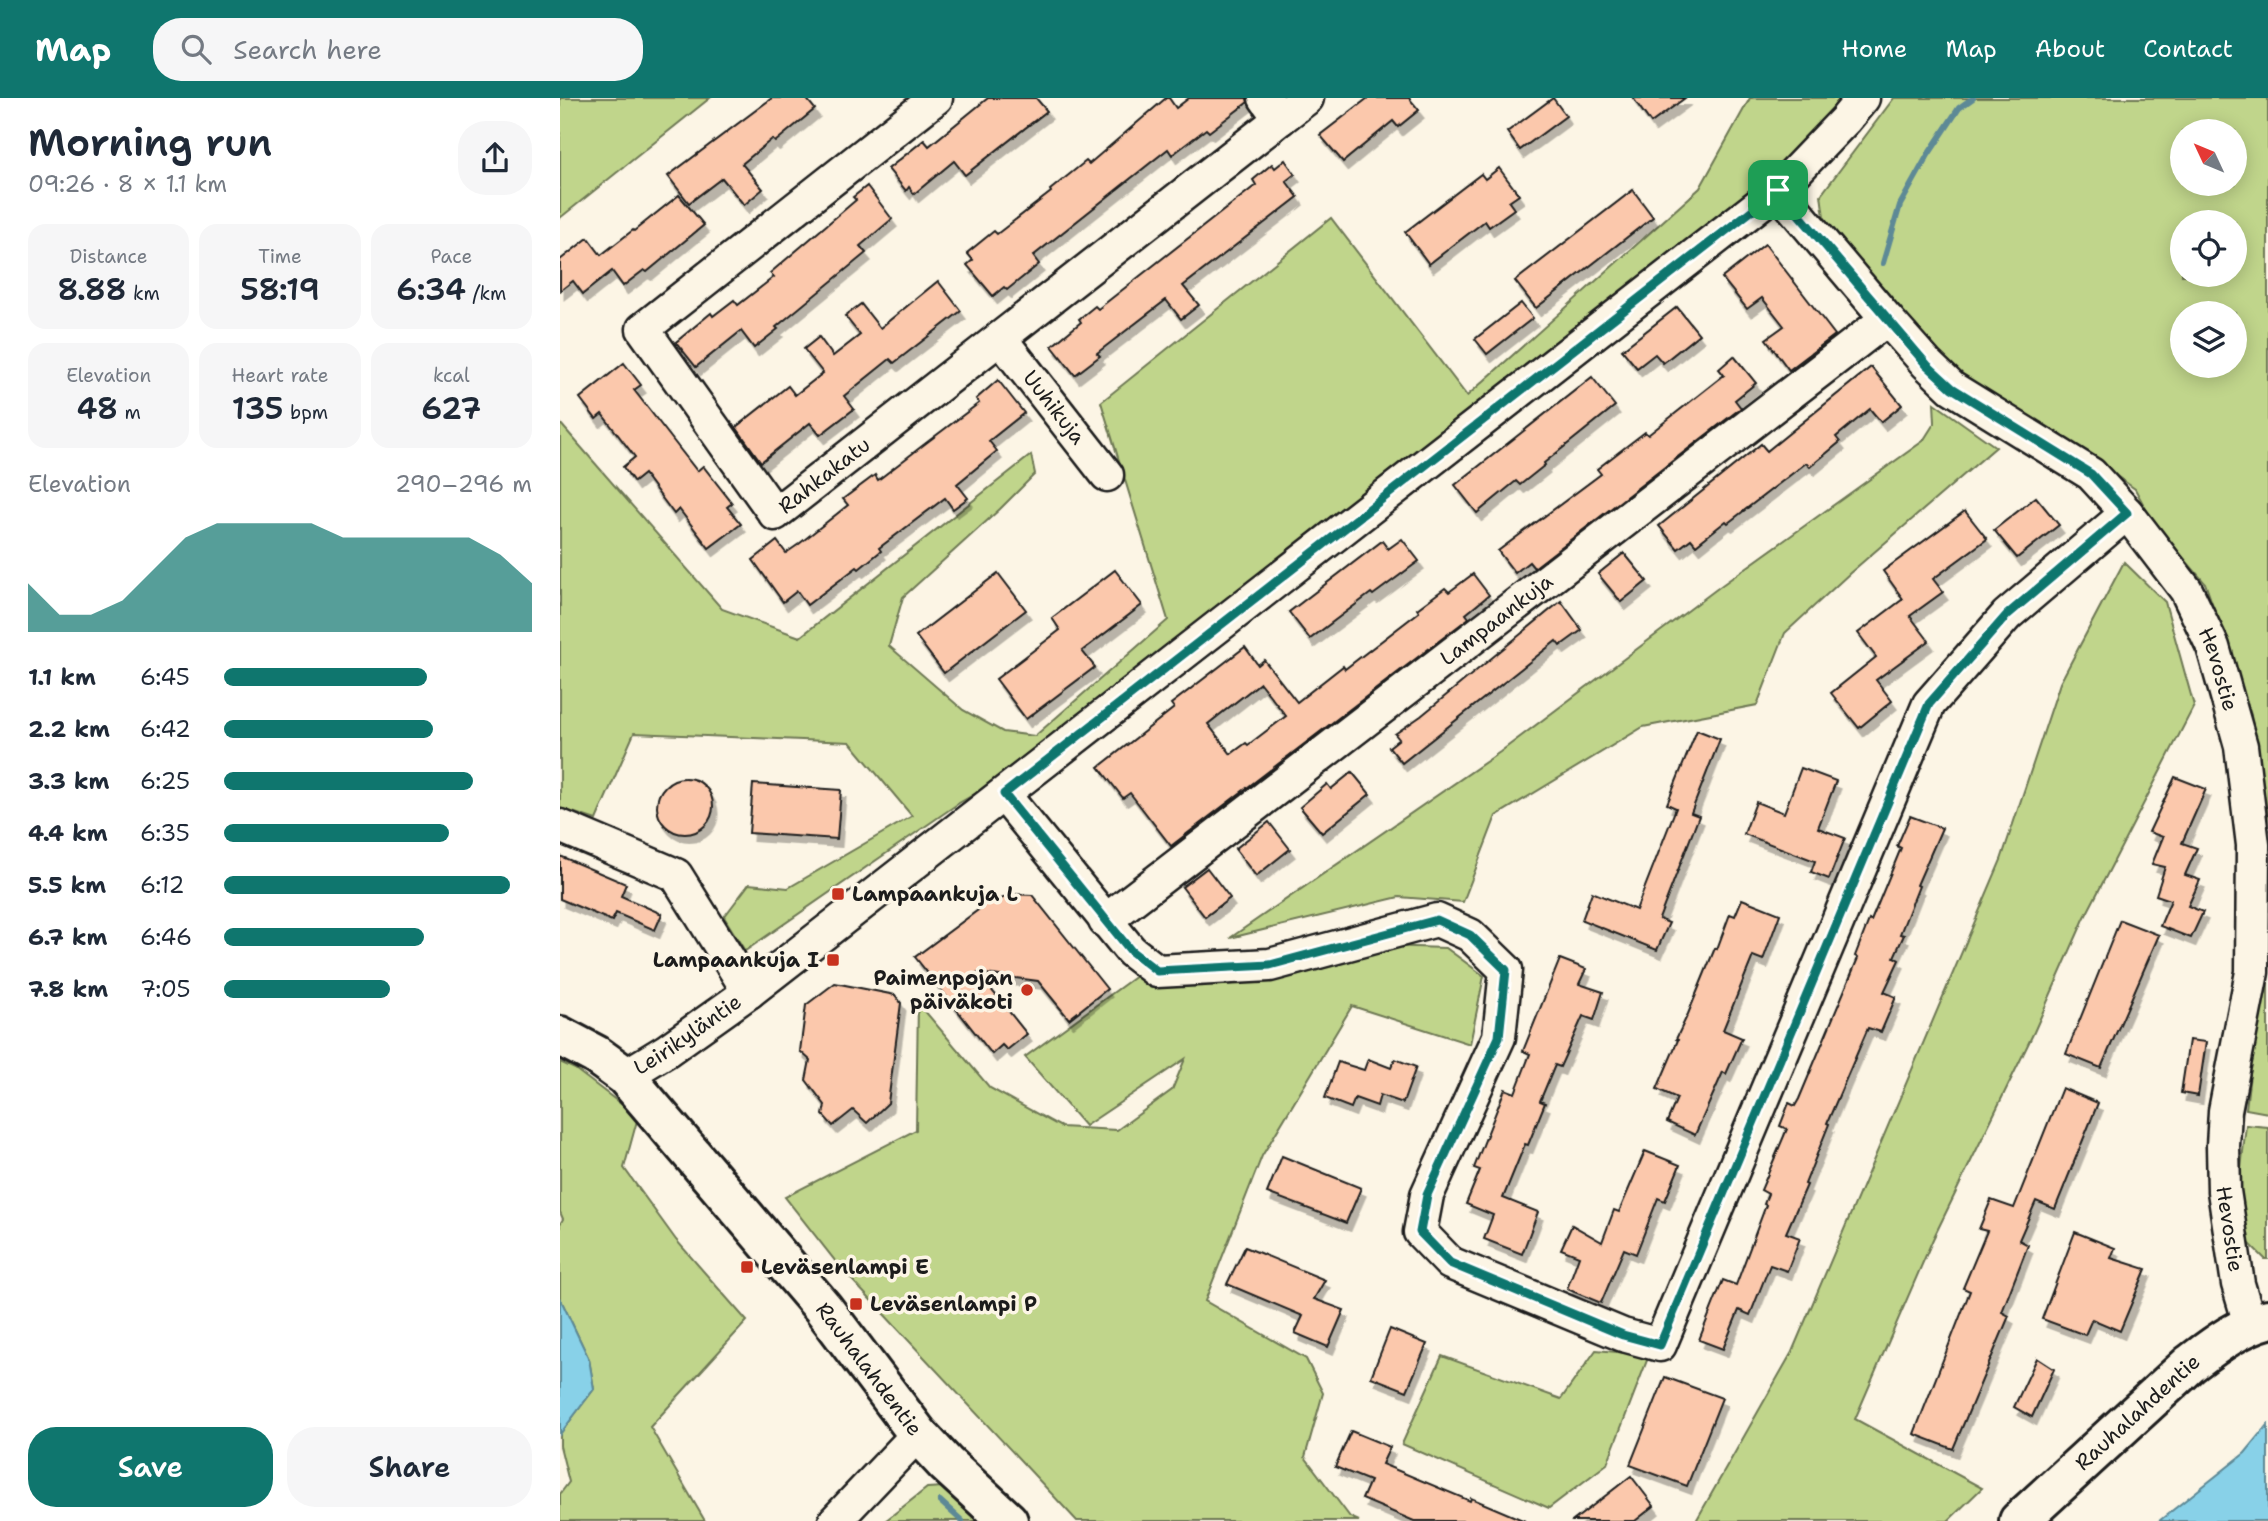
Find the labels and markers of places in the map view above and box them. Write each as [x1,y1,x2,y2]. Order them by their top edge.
pin [1748,160,1808,220]
place label: Lampaankuja L [852,880,1018,908]
marker: Lampaankuja L [830,886,846,902]
place label: Lampaankuja I [653,946,819,974]
marker: Lampaankuja I [825,952,841,968]
place label: Paimenpojan päiväkoti [874,964,1013,1016]
marker: Paimenpojan päiväkoti [1019,982,1035,998]
place label: Leväsenlampi E [761,1253,929,1281]
marker: Leväsenlampi E [739,1259,755,1275]
place label: Leväsenlampi P [870,1290,1037,1318]
marker: Leväsenlampi P [848,1296,864,1312]

